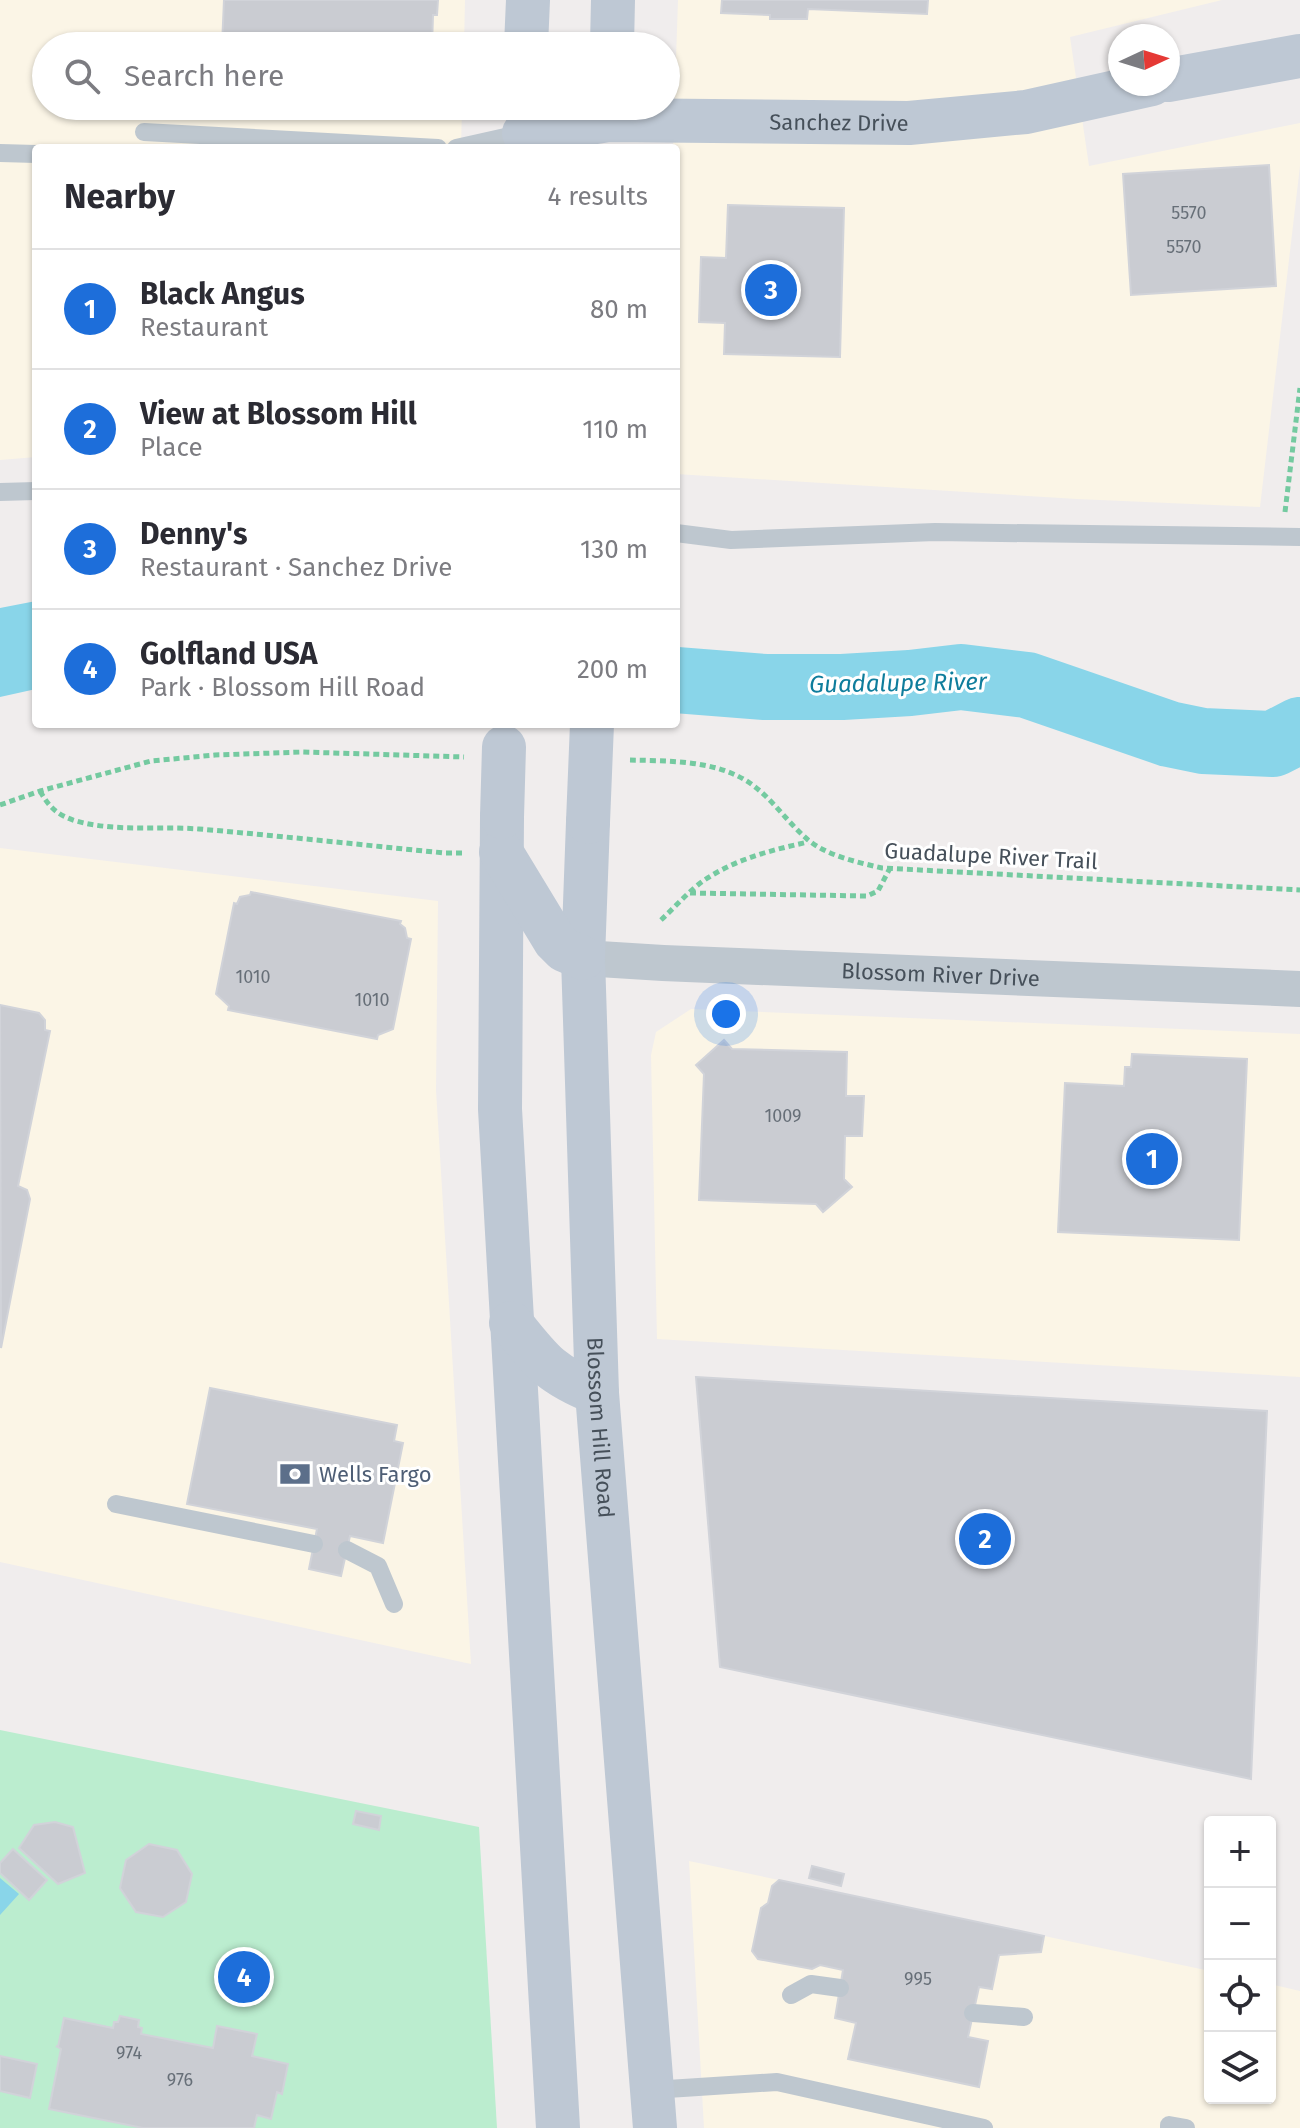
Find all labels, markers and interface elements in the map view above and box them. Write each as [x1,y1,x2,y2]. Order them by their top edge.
north arrow [1108,24,1180,96]
search box [32,32,680,120]
icon: search [60,54,104,98]
text: Search here [124,58,284,94]
street label: Sanchez Drive [769,108,909,136]
text: Nearby [64,176,175,217]
text: 4 results [547,181,648,212]
house number: 5570 [1171,202,1207,224]
house number: 5570 [1166,236,1202,258]
pin: 3 [745,260,797,320]
text: Black Angus [140,276,305,312]
text: 1 [84,294,96,325]
text: 80 m [590,294,648,325]
text: Restaurant [140,312,268,343]
text: View at Blossom Hill [140,396,417,432]
text: 2 [83,414,97,445]
text: 110 m [582,414,648,445]
text: Place [140,432,203,463]
text: Denny's [140,516,247,552]
text: 3 [83,534,97,565]
text: 130 m [580,534,648,565]
text: Restaurant · Sanchez Drive [140,552,452,583]
text: Golfland USA [140,636,317,672]
text: 4 [83,654,97,685]
text: 200 m [577,654,648,685]
water label: Guadalupe River [809,667,988,699]
text: Park · Blossom Hill Road [140,672,425,703]
street label: Guadalupe River Trail [884,837,1098,875]
street label: Blossom River Drive [841,957,1040,992]
house number: 1010 [235,966,271,988]
house number: 1010 [354,989,390,1011]
your location [706,994,746,1034]
house number: 1009 [764,1105,802,1127]
pin: 1 [1126,1129,1178,1189]
street label: Blossom Hill Road [582,1337,620,1519]
bank icon: Wells Fargo [278,1457,312,1491]
place label: Wells Fargo [319,1461,432,1488]
pin: 2 [959,1509,1011,1569]
map controls [1204,1816,1276,2104]
button: + [1204,1816,1276,1888]
button: − [1204,1888,1276,1960]
pin: 4 [218,1947,270,2007]
button: locate [1204,1960,1276,2032]
house number: 995 [904,1968,932,1990]
button: layers [1204,2032,1276,2104]
house number: 974 [116,2042,142,2064]
house number: 976 [167,2069,193,2091]

